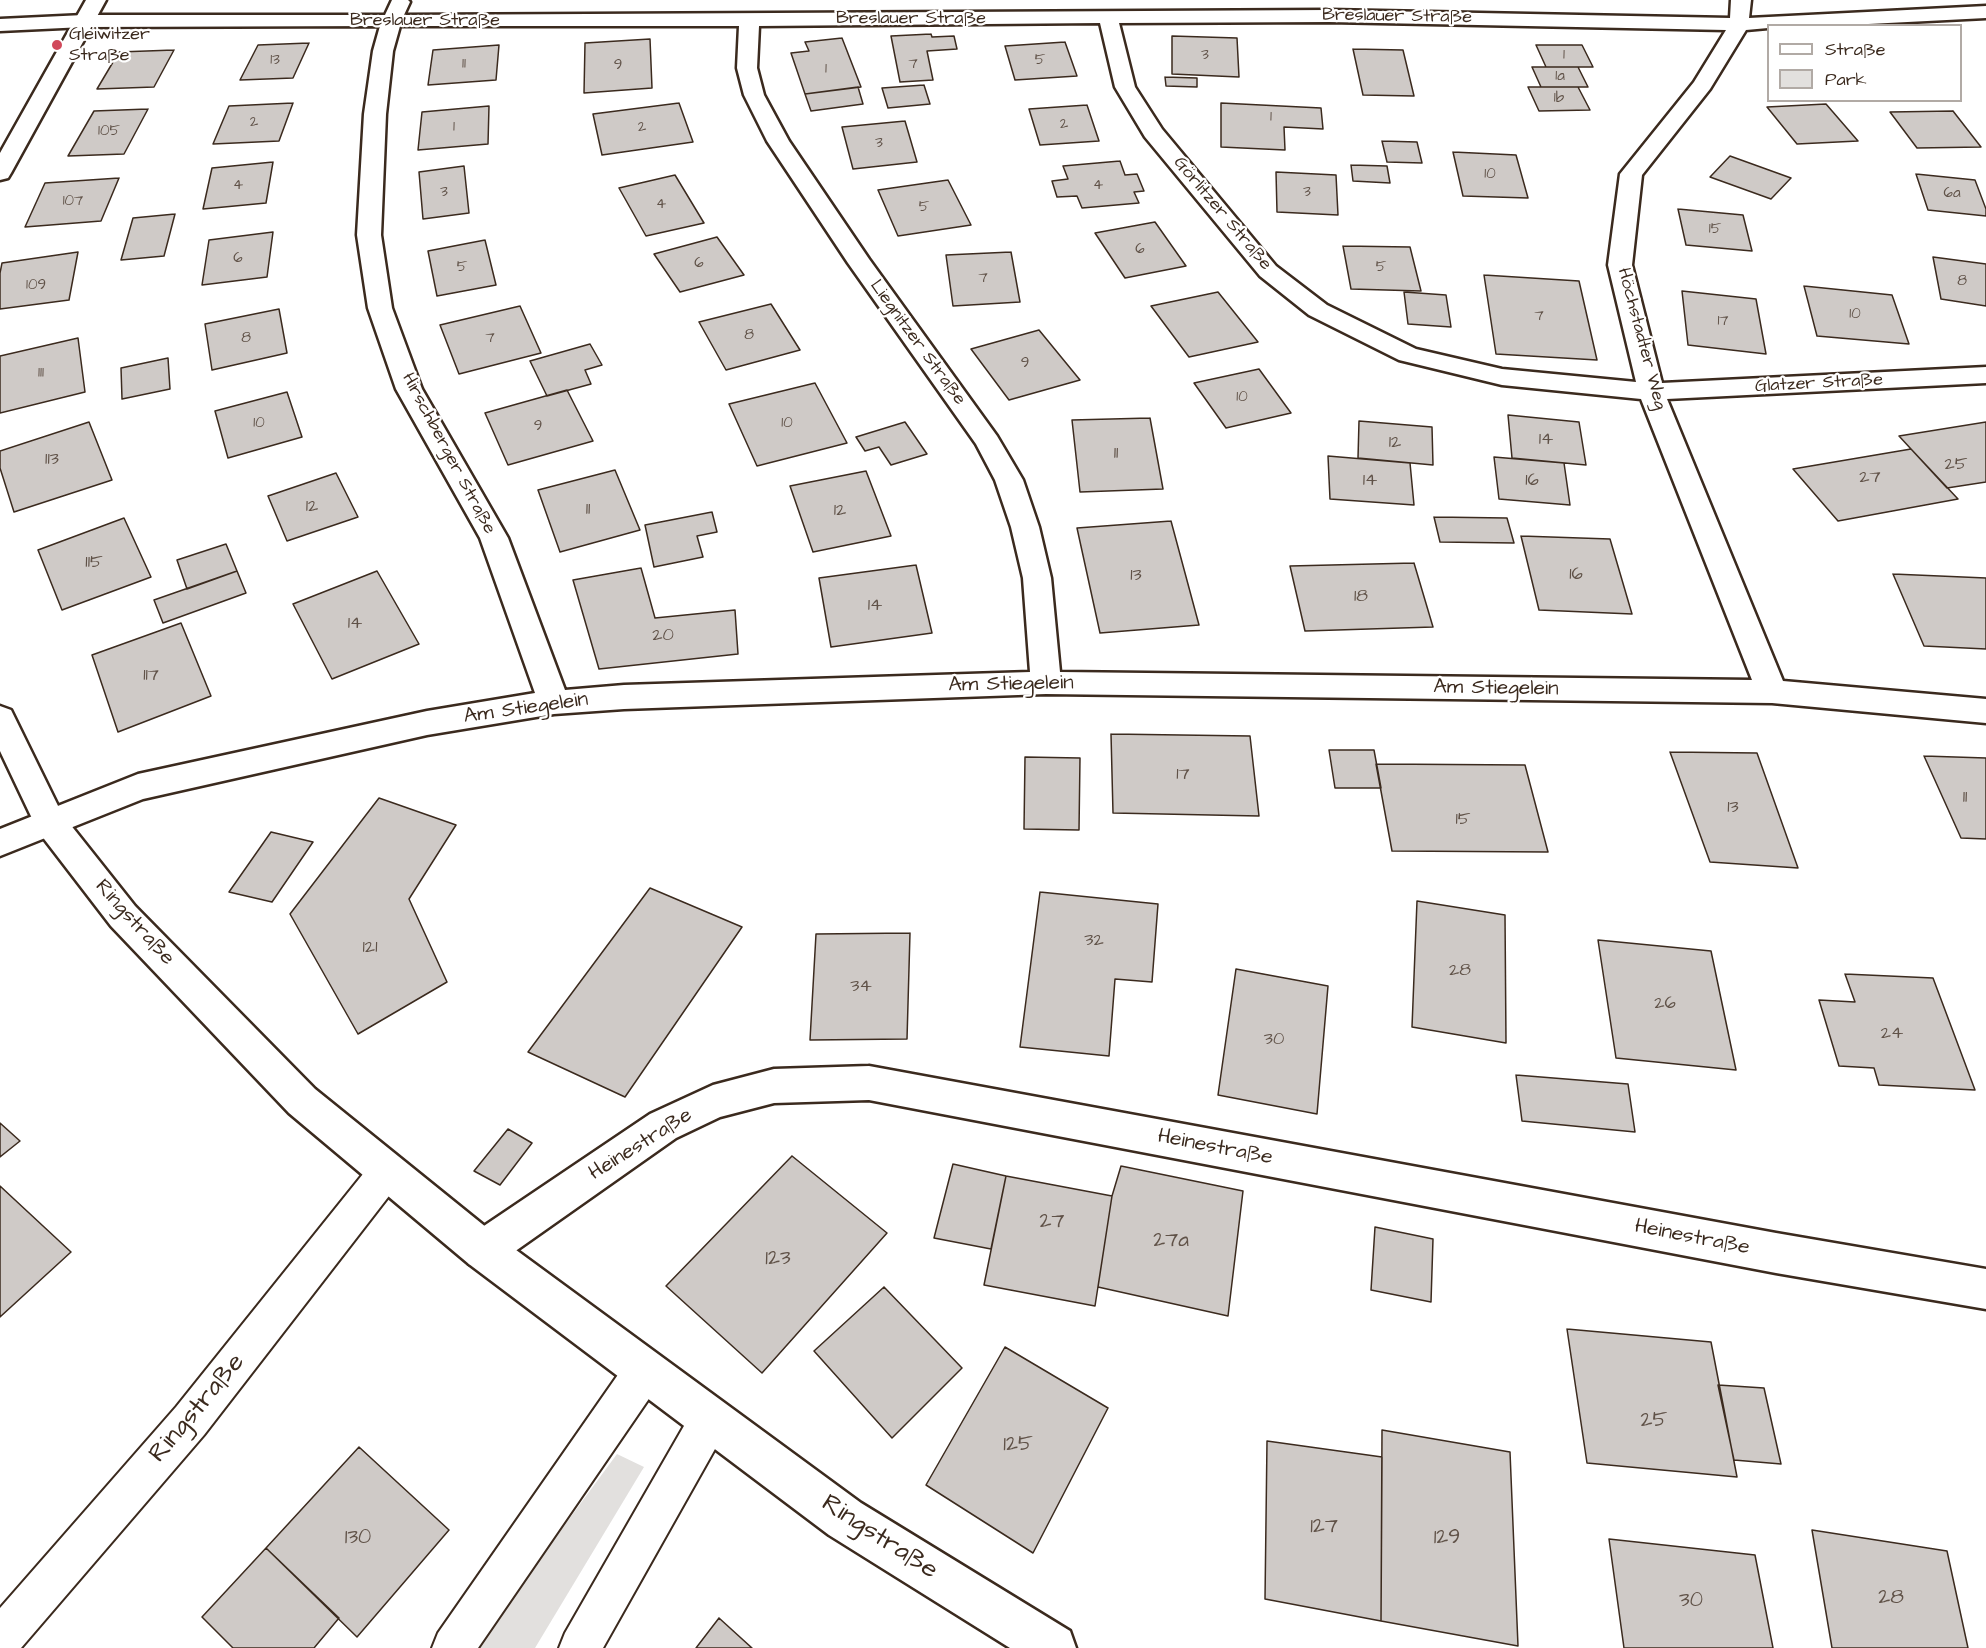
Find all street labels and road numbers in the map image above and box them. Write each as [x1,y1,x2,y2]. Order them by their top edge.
street label: Breslauer Straße [1322,5,1472,29]
street label: Breslauer Straße [836,8,986,30]
street label: Breslauer Straße [350,10,500,32]
street label: Görlitzer Straße [1168,153,1276,275]
street label: Höchstadter Weg [1612,266,1670,412]
street label: Liegnitzer Straße [864,276,970,410]
street label: Hirschberger Straße [396,370,500,538]
street label: Glatzer Straße [1755,370,1883,398]
street label: Am Stiegelein [948,671,1074,699]
street label: Am Stiegelein [1433,675,1559,703]
street label: Am Stiegelein [462,688,590,730]
street label: Ringstraße [89,875,179,971]
street label: Heinestraße [585,1103,697,1187]
street label: Heinestraße [1155,1124,1275,1172]
street label: Heinestraße [1632,1214,1752,1262]
street label: Ringstraße [143,1348,253,1470]
street label: Ringstraße [815,1489,943,1587]

